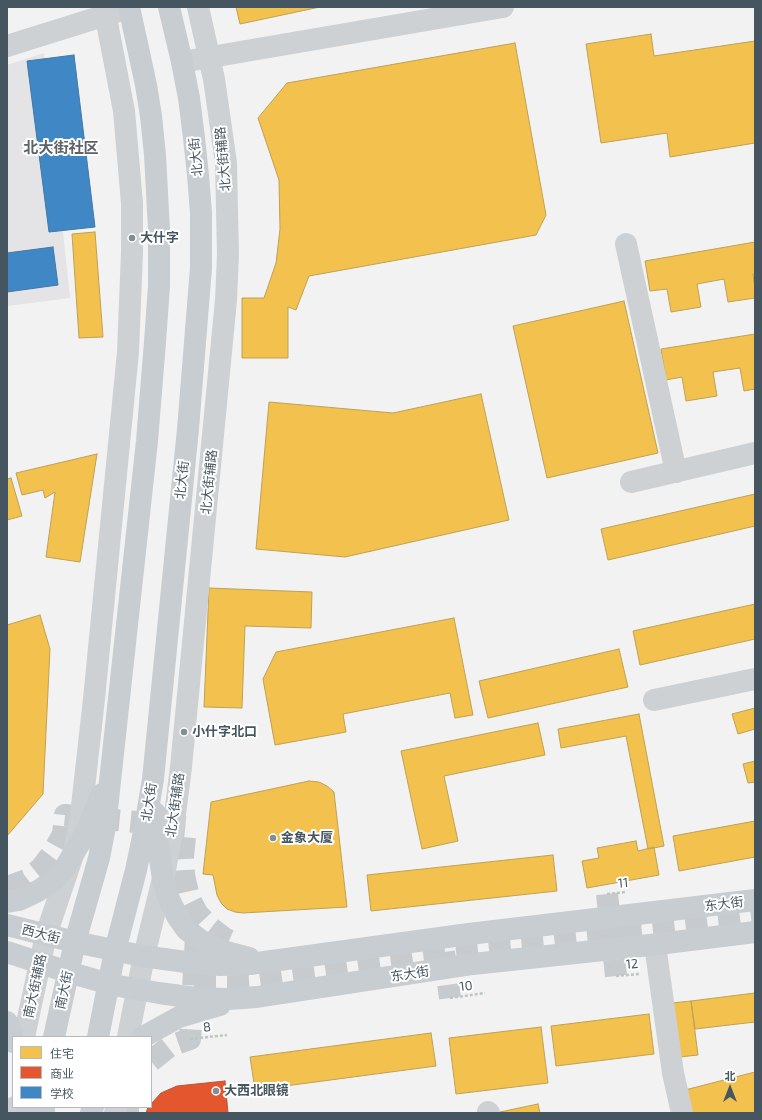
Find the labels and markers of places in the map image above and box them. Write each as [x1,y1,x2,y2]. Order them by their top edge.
place label: 大什字 [140,230,179,246]
marker: 大什字 [127,233,137,243]
place label: 小什字北口 [192,724,257,740]
marker: 小什字北口 [179,727,189,737]
place label: 金象大厦 [281,830,333,846]
marker: 金象大厦 [268,833,278,843]
place label: 大西北眼镜 [224,1083,289,1099]
marker: 大西北眼镜 [211,1086,221,1096]

